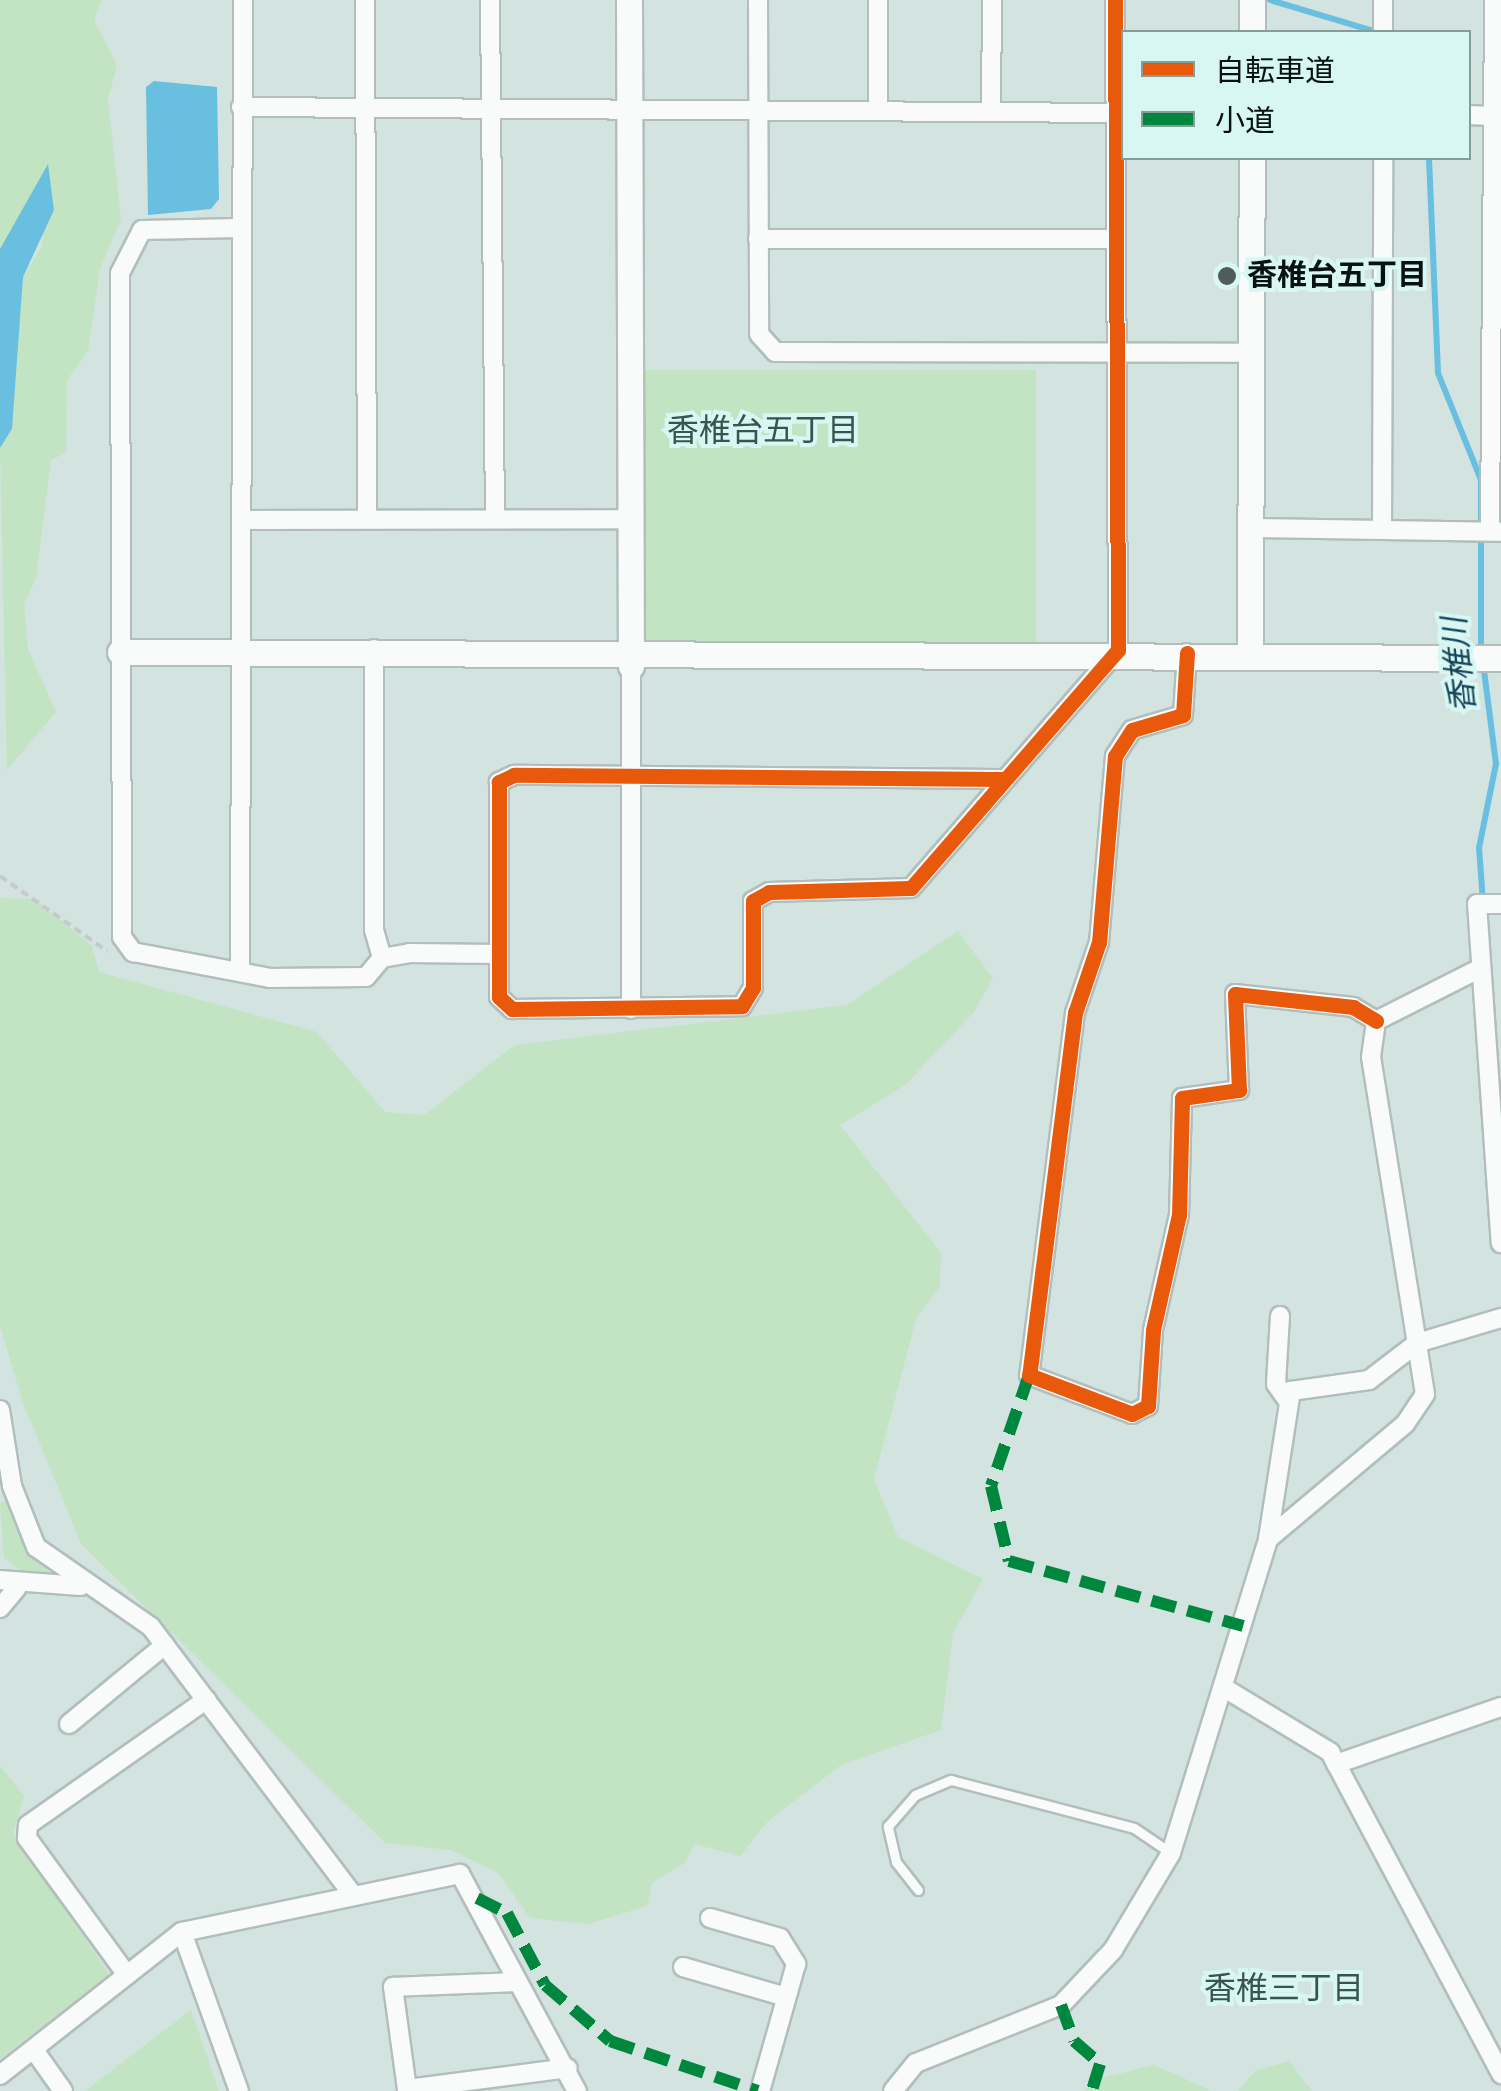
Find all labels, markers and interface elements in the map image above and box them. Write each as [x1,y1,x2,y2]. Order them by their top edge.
legend [1121,30,1471,160]
text: 自転車道 [1215,50,1335,93]
text: 小道 [1215,100,1275,143]
place label: 香椎台五丁目 [1247,258,1427,294]
marker: 香椎台五丁目 [1216,265,1238,287]
district label: 香椎台五丁目 [667,412,859,450]
water label: 香椎川 [1436,615,1484,715]
district label: 香椎三丁目 [1204,1970,1364,2008]

